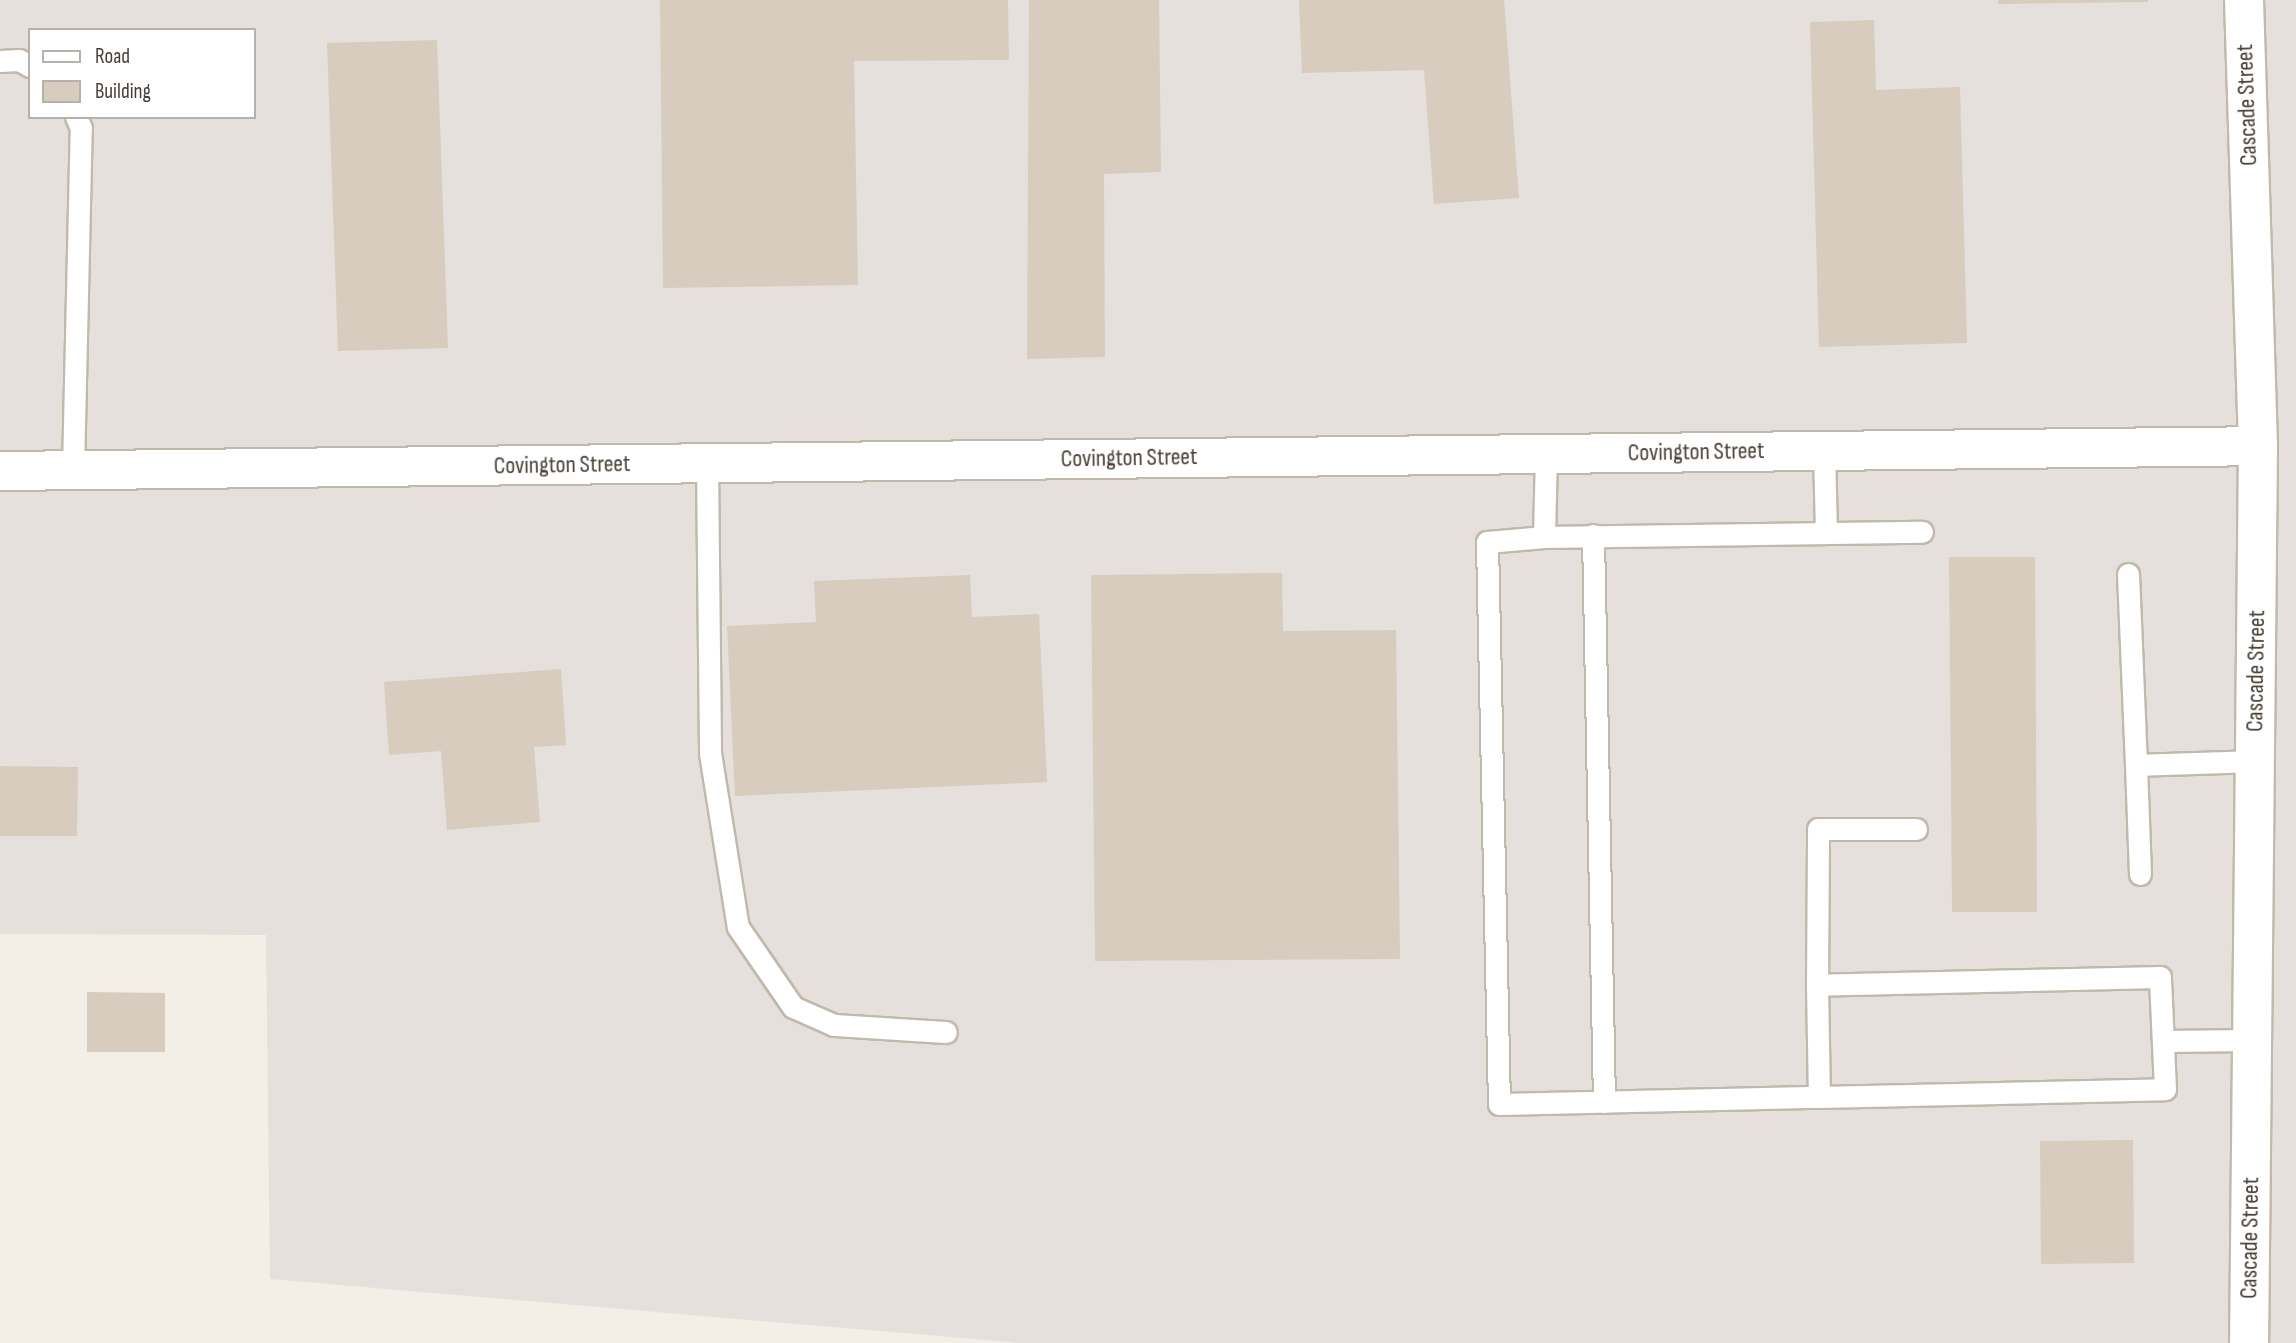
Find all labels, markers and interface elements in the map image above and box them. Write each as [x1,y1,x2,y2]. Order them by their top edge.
legend [28,28,256,119]
text: Road [95,44,130,69]
street label: Cascade Street [2230,44,2264,166]
text: Building [95,79,151,104]
street label: Covington Street [1628,436,1764,468]
street label: Covington Street [1061,442,1197,474]
street label: Covington Street [494,449,630,481]
street label: Cascade Street [2241,610,2271,732]
street label: Cascade Street [2235,1177,2265,1299]

